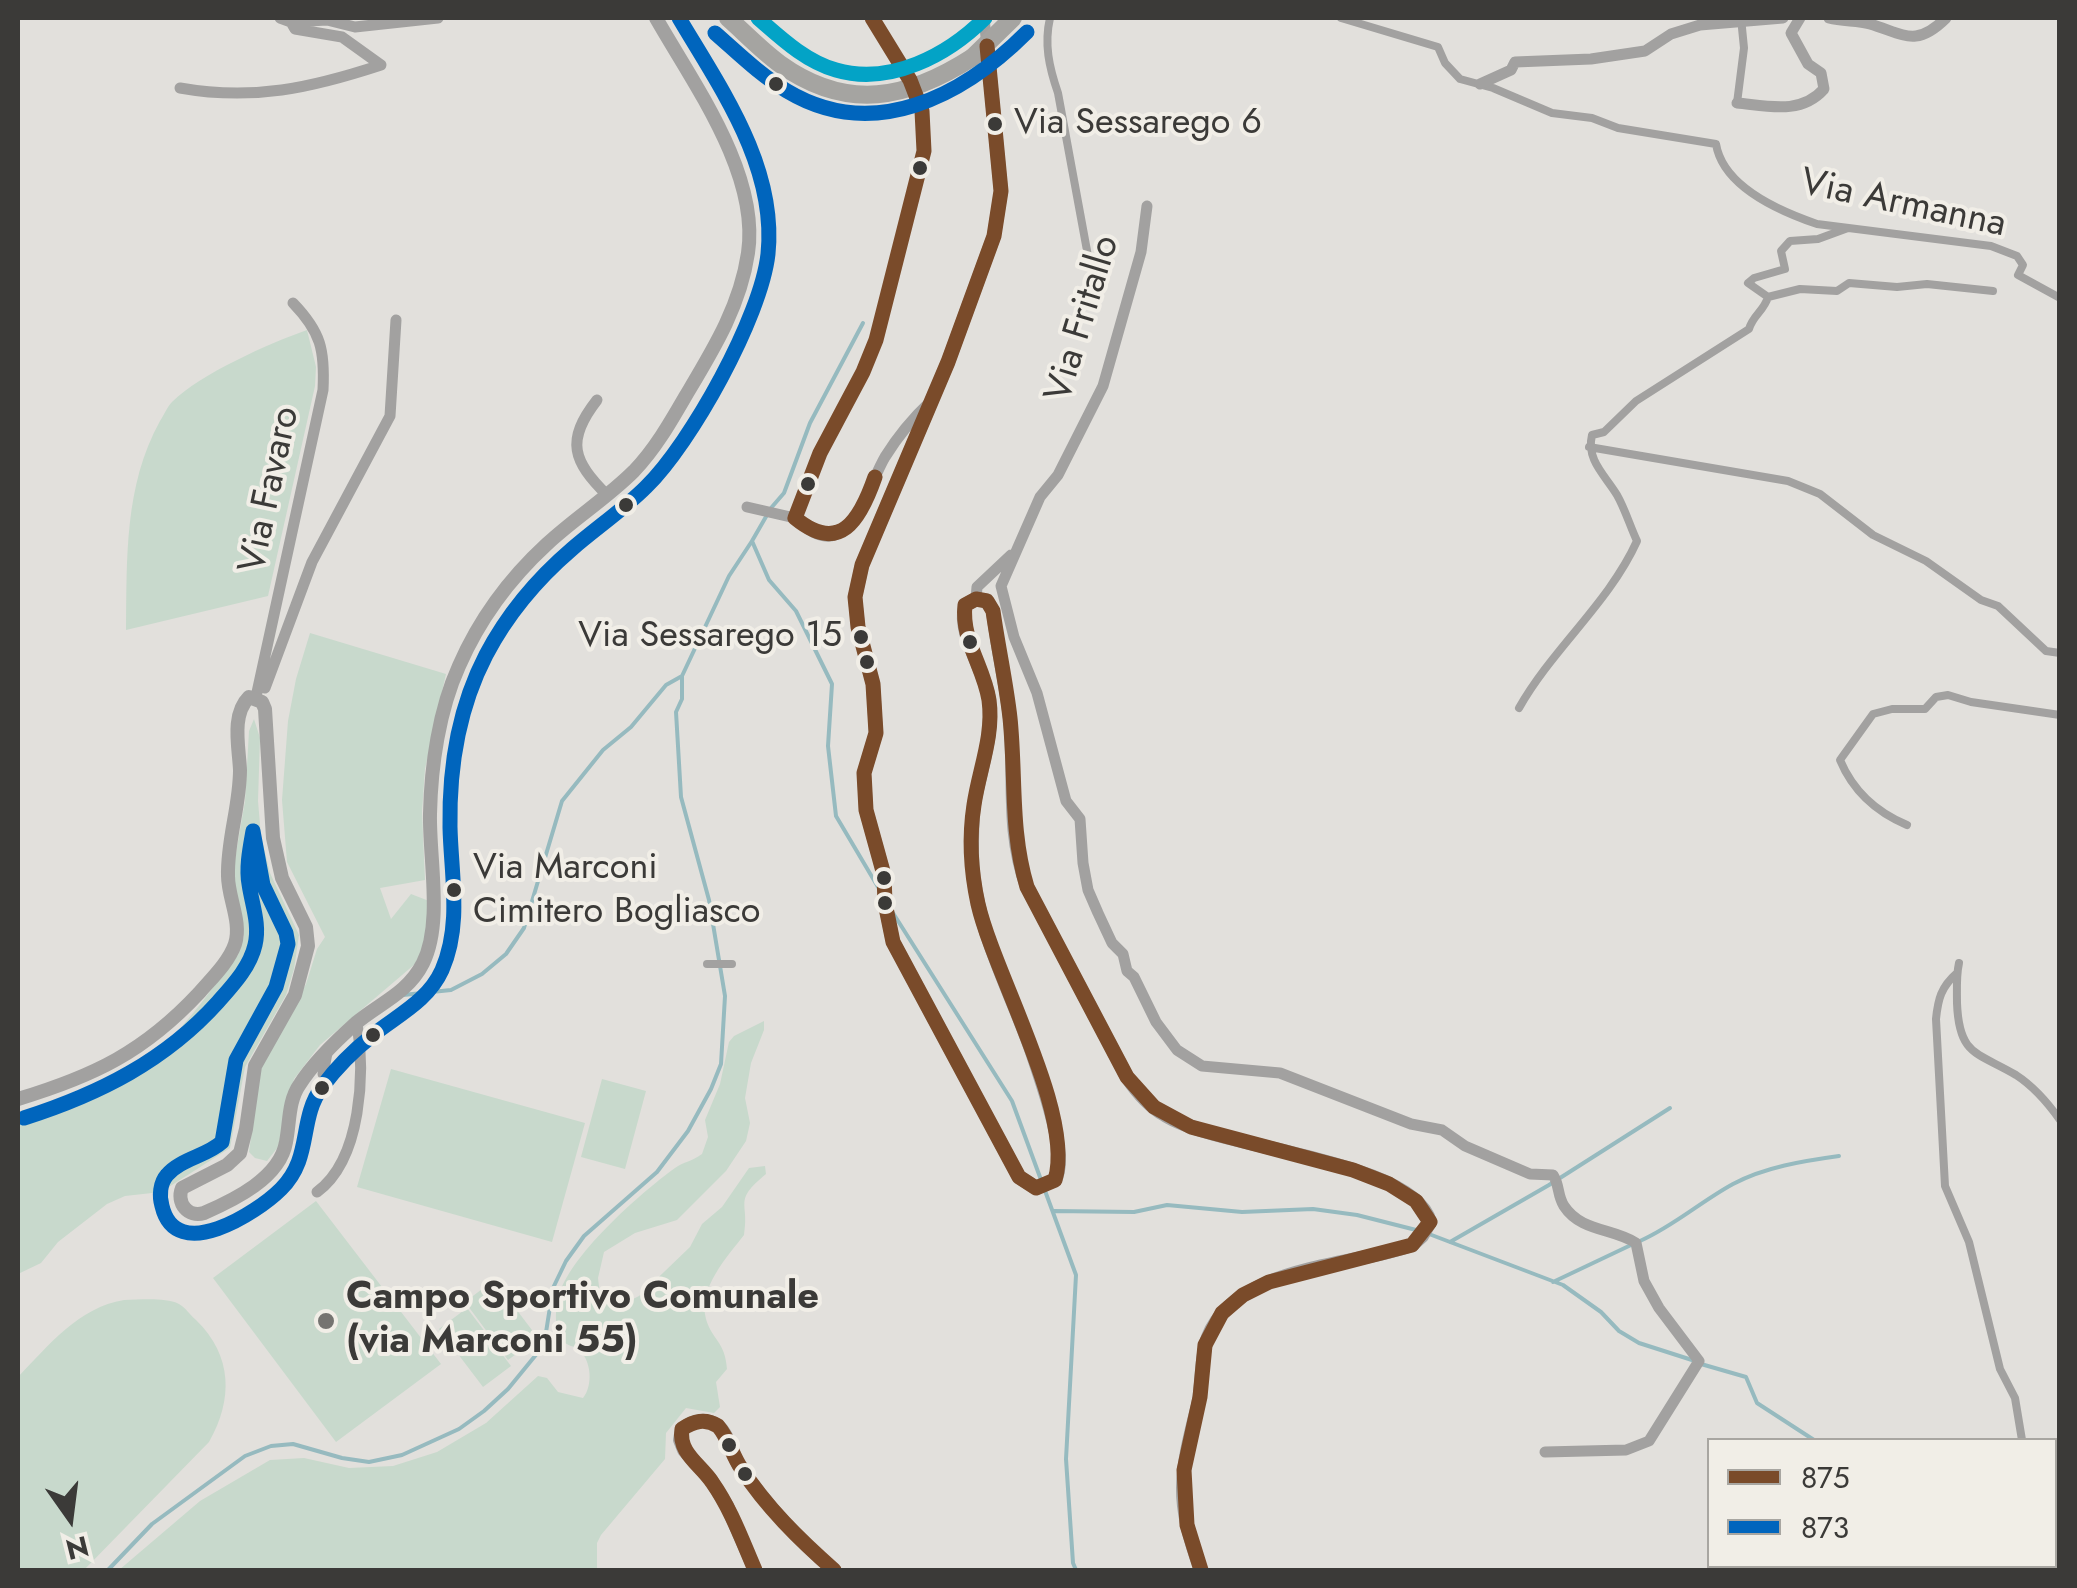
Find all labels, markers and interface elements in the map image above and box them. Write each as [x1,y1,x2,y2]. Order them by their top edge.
unlabelled marker [766,74,786,94]
place label: Via Sessarego 6 [1014,102,1262,146]
marker: Via Sessarego 6 [985,114,1005,134]
unlabelled marker [910,158,930,178]
street label: Via Armanna [1796,161,2010,249]
street label: Via Fritallo [1037,230,1131,408]
street label: Via Favaro [231,403,311,577]
unlabelled marker [798,474,818,494]
unlabelled marker [616,495,636,515]
place label: Via Sessarego 15 [578,615,842,659]
marker: Via Sessarego 15 [851,627,871,647]
unlabelled marker [960,632,980,652]
unlabelled marker [857,652,877,672]
place label: Via Marconi Cimitero Bogliasco [473,847,760,932]
unlabelled marker [874,868,894,888]
marker: Via Marconi Cimitero Bogliasco [444,880,464,900]
unlabelled marker [875,893,895,913]
unlabelled marker [363,1025,383,1045]
unlabelled marker [312,1078,332,1098]
place label: Campo Sportivo Comunale (via Marconi 55) [346,1276,819,1366]
marker: Campo Sportivo Comunale (via Marconi 55) [315,1310,337,1332]
unlabelled marker [719,1435,739,1455]
legend [1707,1438,2057,1568]
text: 875 [1801,1456,1850,1499]
unlabelled marker [735,1464,755,1484]
north arrow [20,1468,120,1568]
text: 873 [1801,1506,1849,1549]
text: N [62,1525,93,1570]

